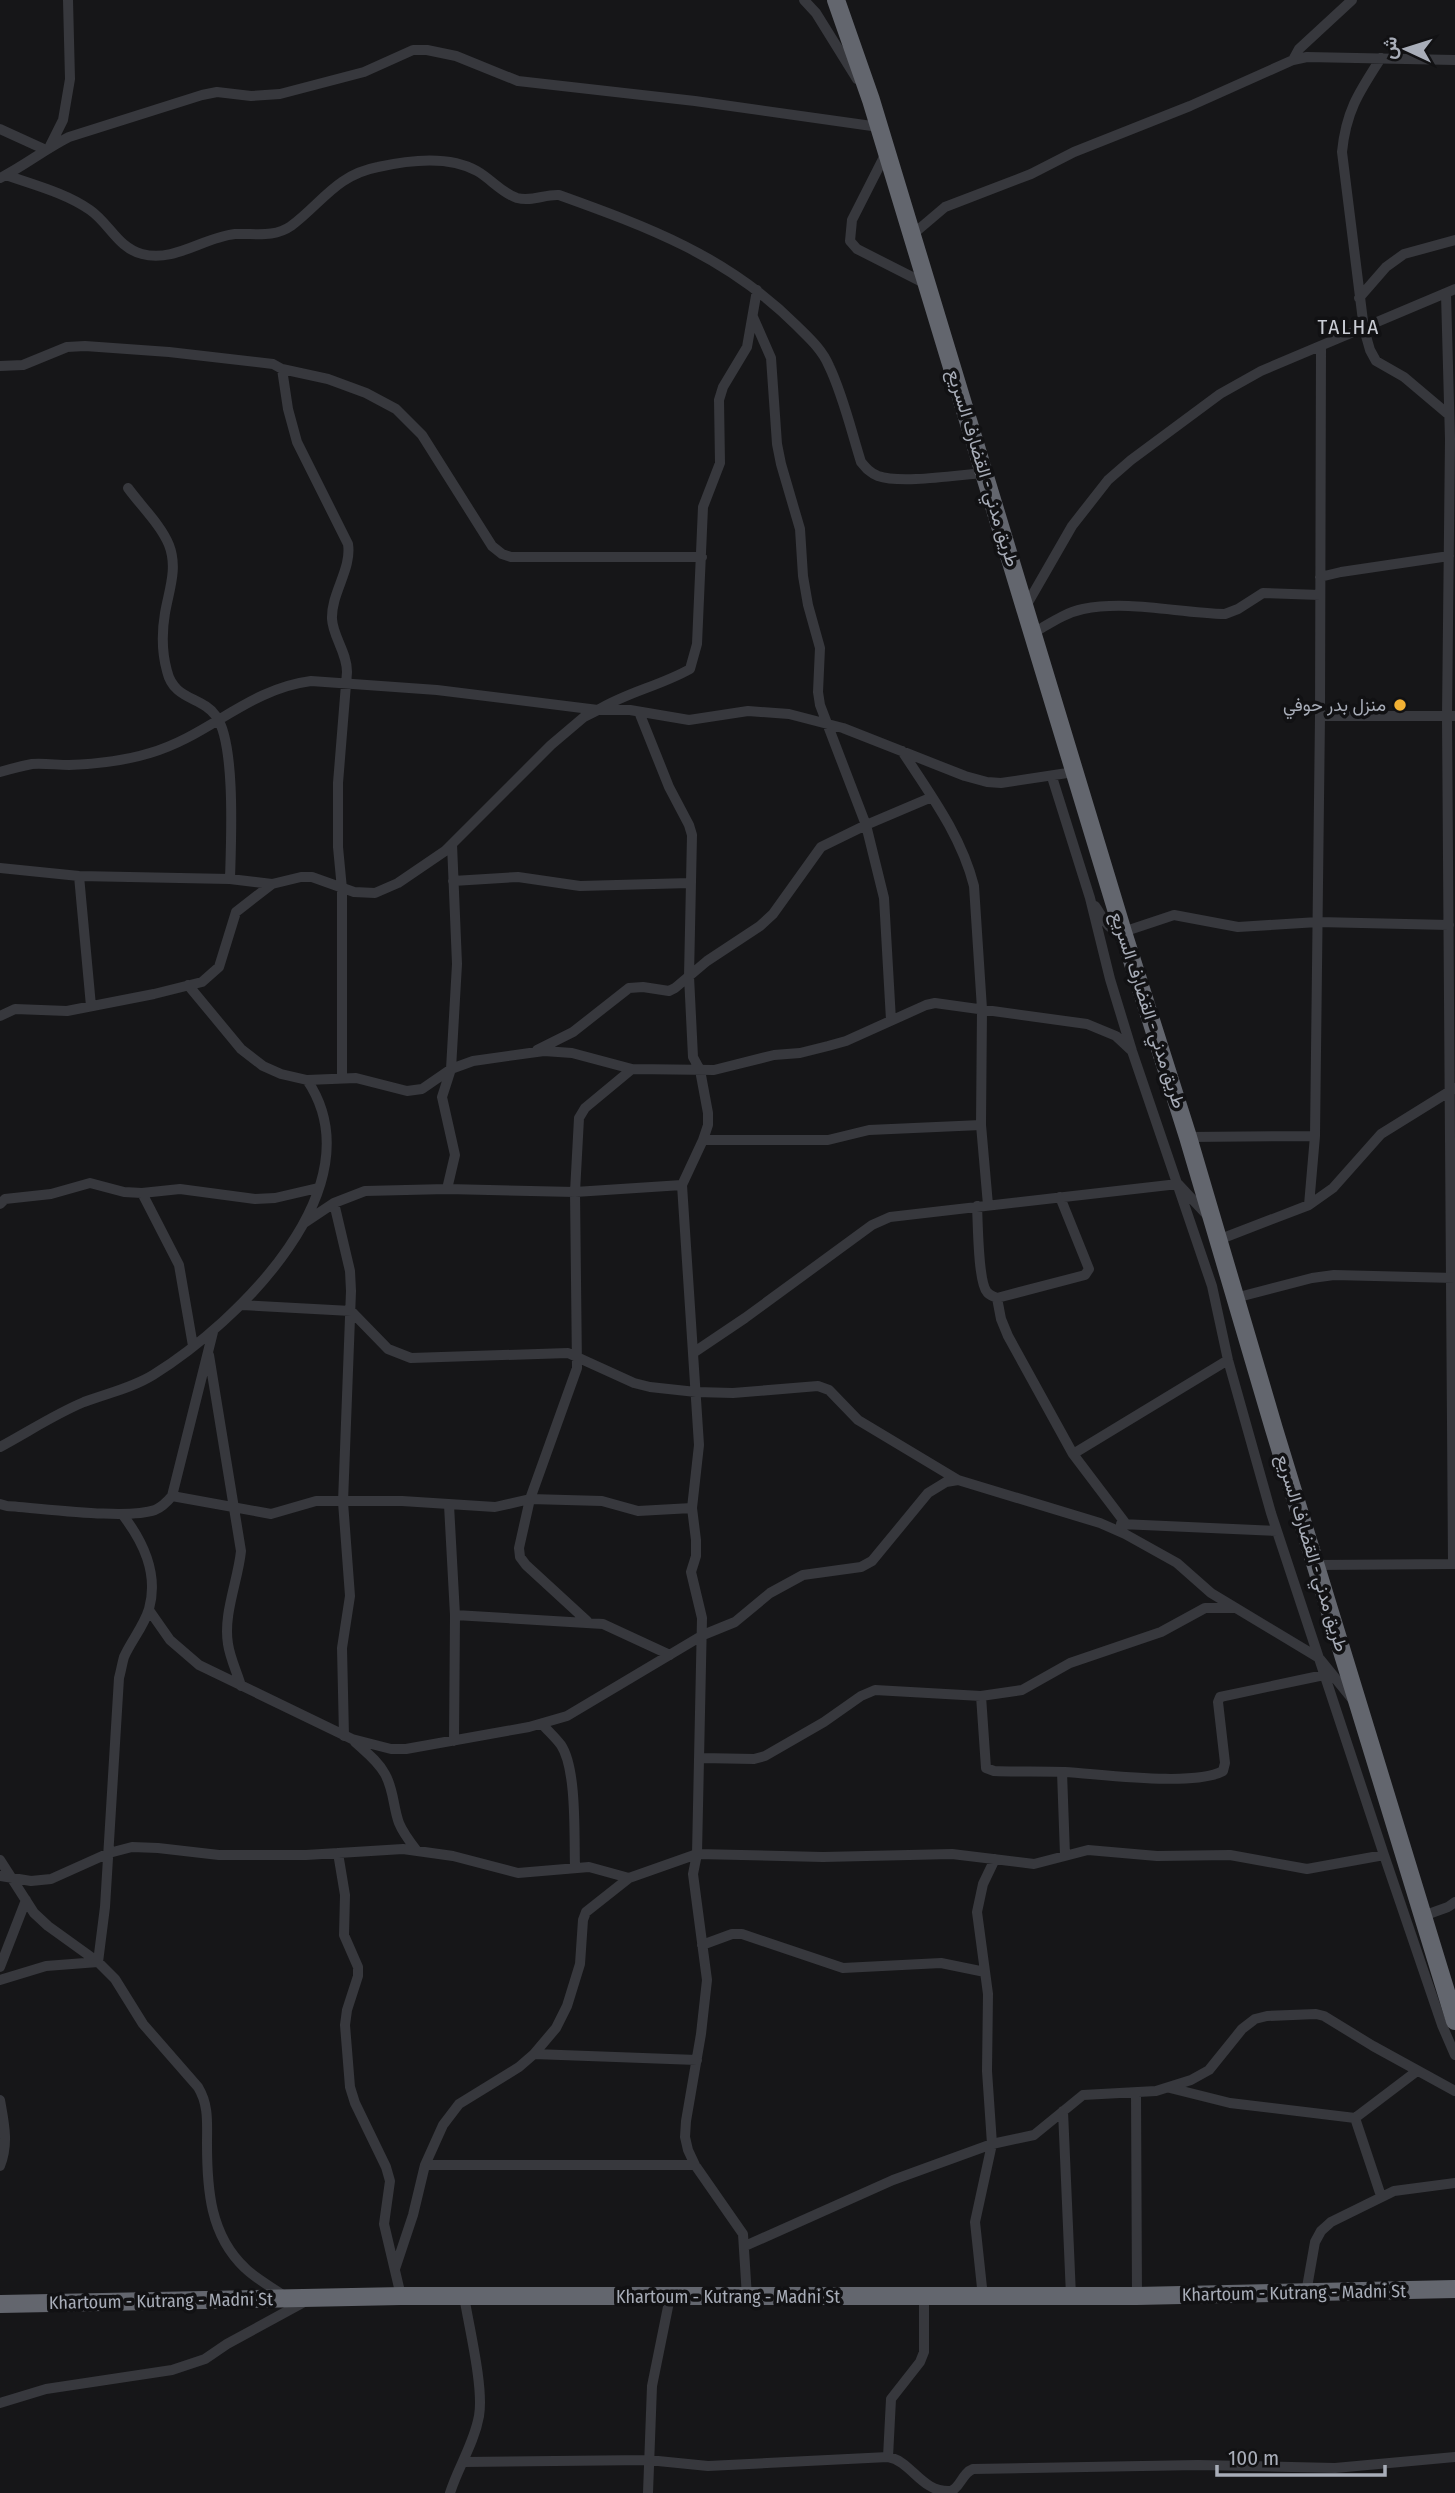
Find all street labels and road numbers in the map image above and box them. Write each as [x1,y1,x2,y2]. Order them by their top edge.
street label: طريق مدني - القضارف السريع [939,366,1024,571]
street label: طريق مدني - القضارف السريع [1102,909,1190,1112]
street label: طريق مدني - القضارف السريع [1268,1451,1353,1656]
street label: Khartoum - Kutrang - Madni St [1182,2280,1406,2306]
street label: Khartoum - Kutrang - Madni St [616,2286,840,2308]
street label: Khartoum - Kutrang - Madni St [49,2288,273,2314]

